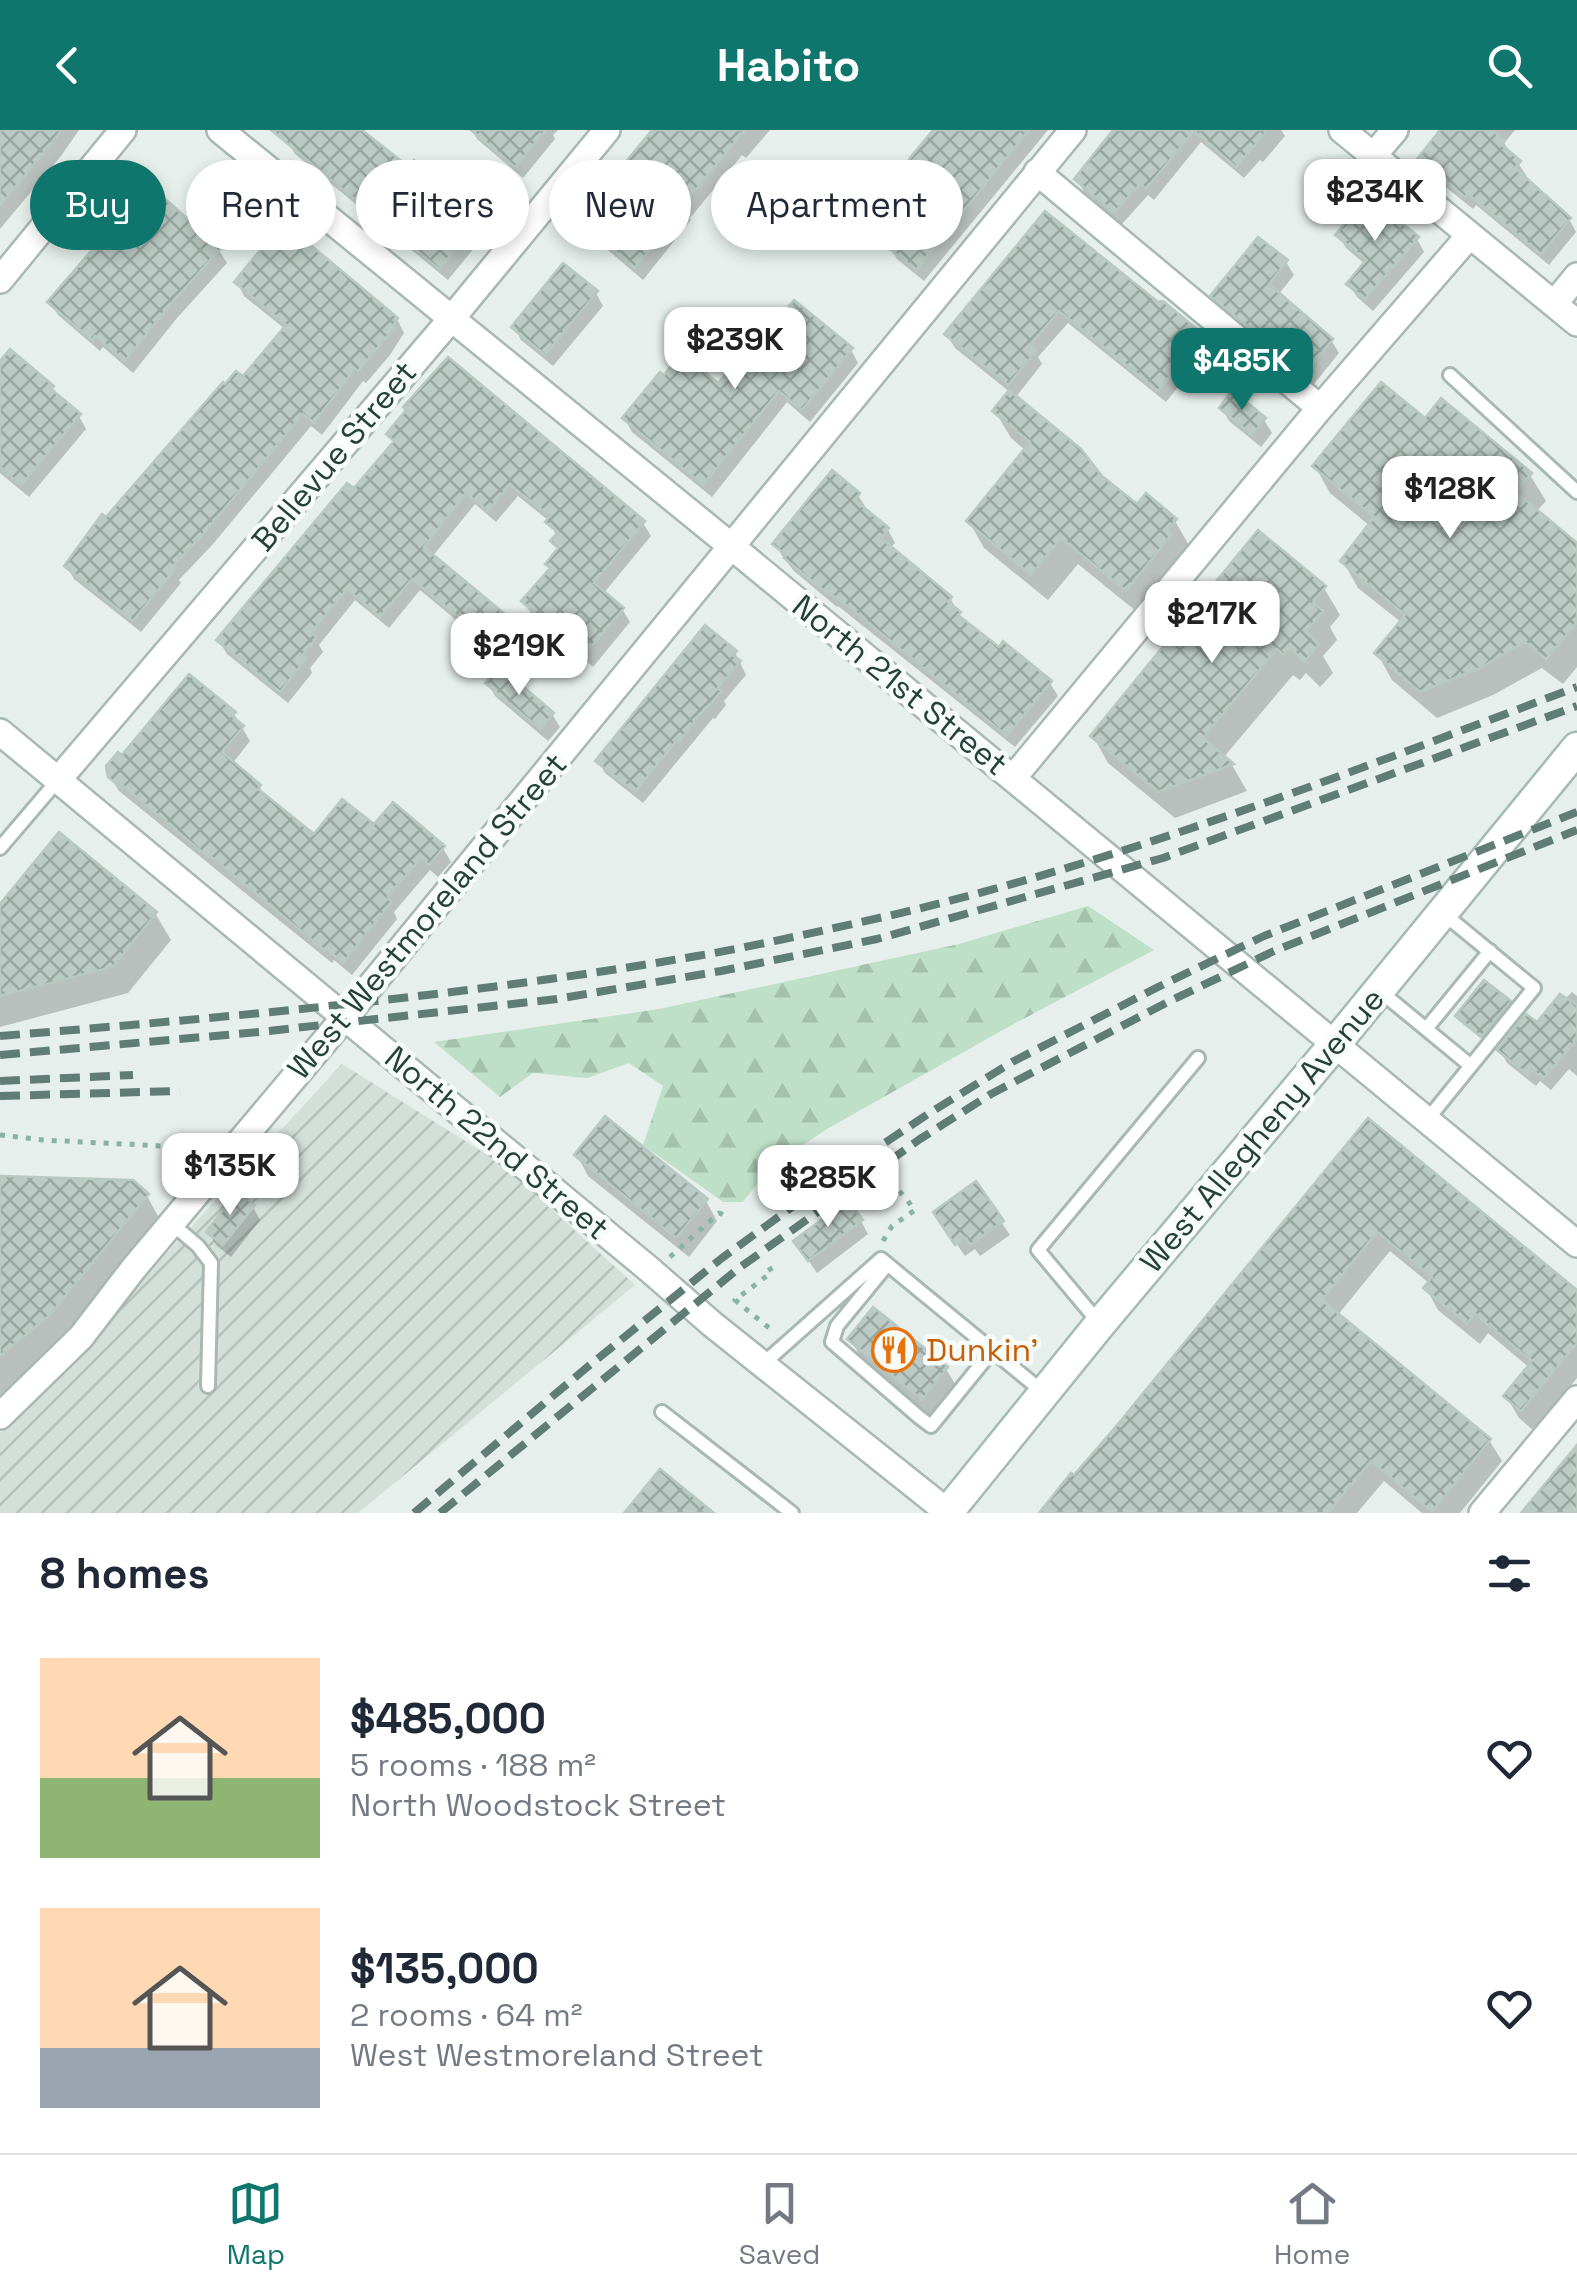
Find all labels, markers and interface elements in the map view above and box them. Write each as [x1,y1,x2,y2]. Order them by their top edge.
text: Habito [717,37,860,94]
icon: back [40,38,95,93]
icon: search [1482,38,1537,93]
pin: $234K [1305,159,1445,244]
chip: Buy [30,160,166,250]
chip: Rent [186,160,336,250]
chip: Filters [356,160,529,250]
chip: New [549,160,691,250]
chip: Apartment [711,160,963,250]
text: $234K [1326,171,1424,211]
pin: $239K [665,307,805,392]
text: $239K [686,319,784,359]
pin: $485K [1172,328,1312,413]
text: $485K [1193,340,1291,380]
street label: Bellevue Street [243,353,425,559]
pin: $128K [1380,456,1520,541]
text: $128K [1404,468,1496,508]
pin: $217K [1142,581,1282,666]
street label: North 21st Street [784,586,1016,784]
text: $217K [1167,593,1257,633]
pin: $219K [449,613,589,698]
text: $219K [473,625,565,665]
street label: West Westmoreland Street [279,745,575,1087]
street label: West Allegheny Avenue [1131,980,1393,1280]
street label: North 22nd Street [377,1038,617,1248]
pin: $135K [160,1133,300,1218]
text: $135K [184,1145,276,1185]
pin: $285K [758,1145,898,1230]
text: $285K [780,1157,876,1197]
restaurant icon: Dunkin' [871,1327,917,1373]
place label: Dunkin' [926,1330,1038,1370]
icon: filters [1482,1546,1537,1601]
text: 8 homes [40,1547,210,1600]
text: $485,000 [350,1692,546,1745]
icon: home [120,1698,240,1818]
icon: heart [1482,1731,1537,1786]
text: 5 rooms · 188 m² [350,1745,596,1785]
text: North Woodstock Street [350,1785,726,1825]
text: $135,000 [350,1942,539,1995]
icon: home [120,1948,240,2068]
icon: heart [1482,1981,1537,2036]
text: 2 rooms · 64 m² [350,1995,582,2035]
text: West Westmoreland Street [350,2035,764,2075]
tab: Map [227,2176,285,2272]
tab: Saved [739,2176,820,2272]
tab: Home [1274,2176,1350,2272]

